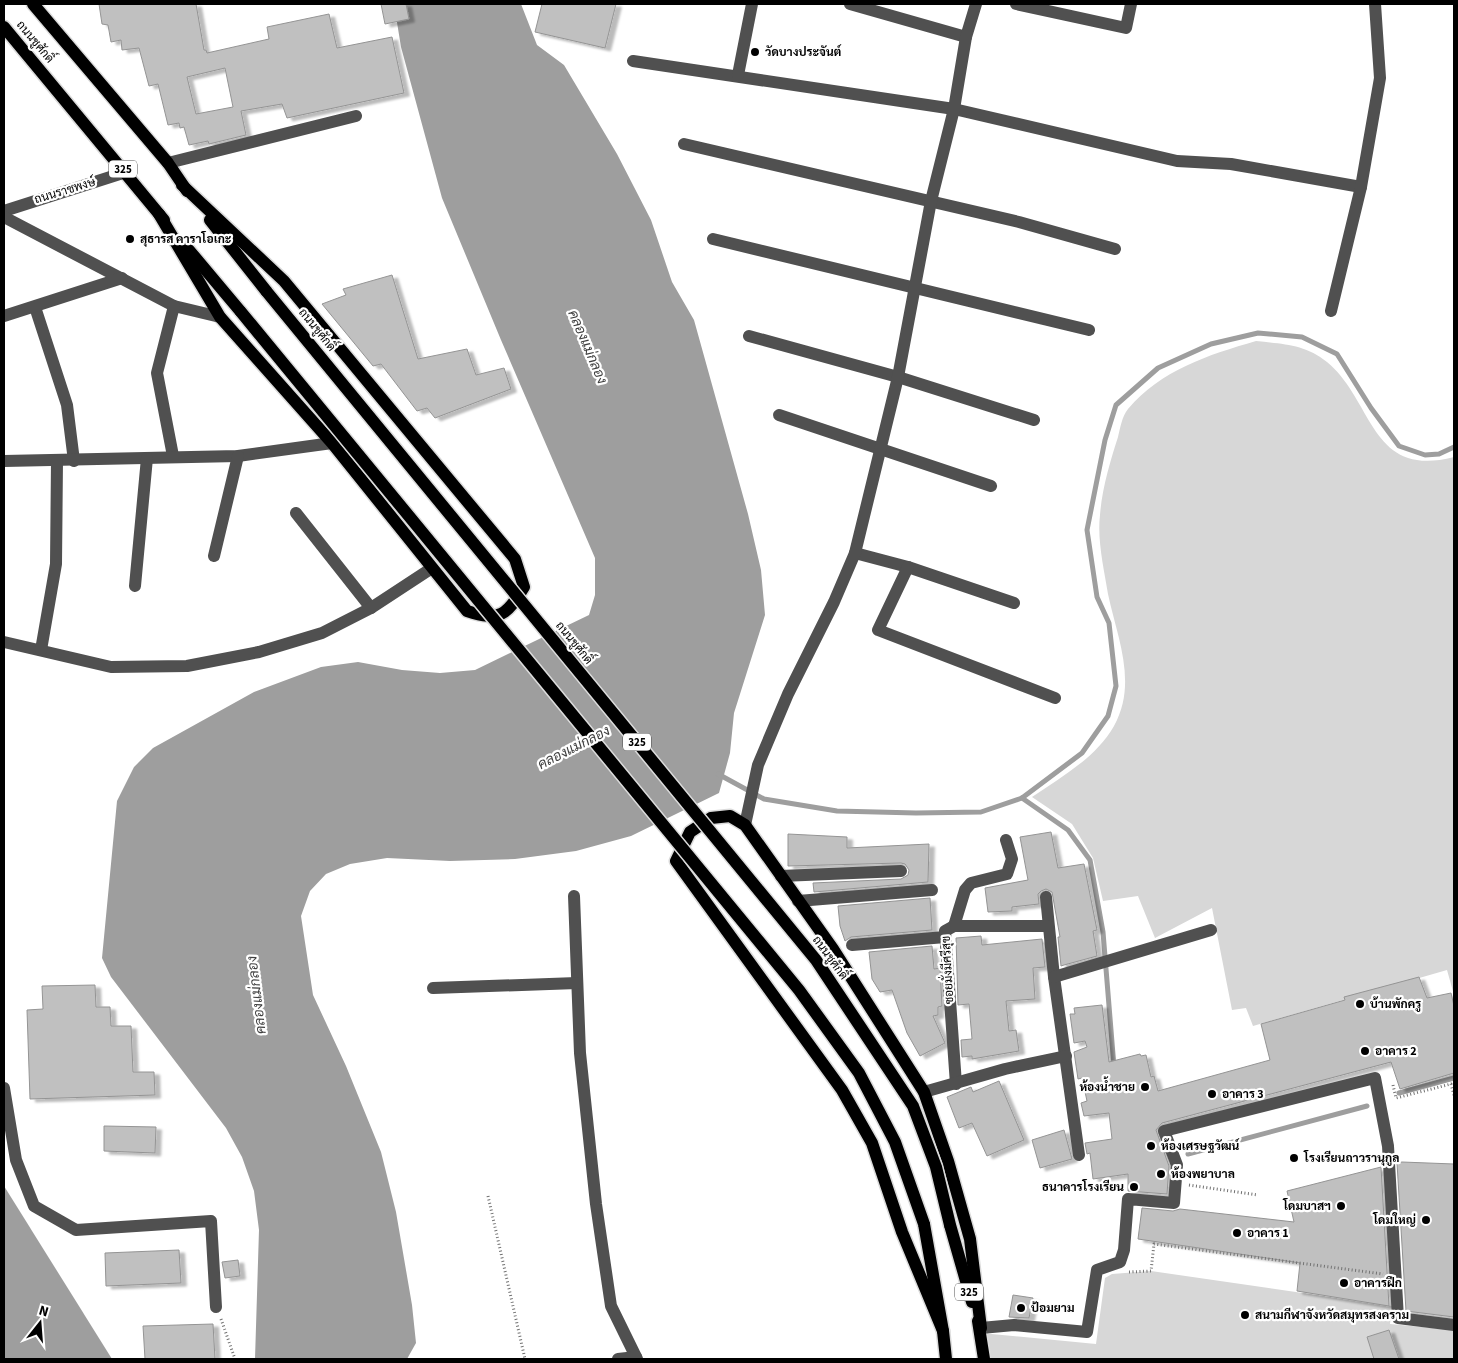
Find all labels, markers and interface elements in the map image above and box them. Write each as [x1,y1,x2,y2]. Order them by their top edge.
street label: ถนนชูศักดิ์ [12,15,60,67]
place label: วัดบางประจันต์ [765,44,842,61]
marker: วัดบางประจันต์ [749,46,761,58]
road number: 325 [109,160,137,178]
street label: ถนนราชพงษ์ [32,173,99,208]
place label: สุธารส คาราโอเกะ [140,231,232,248]
marker: สุธารส คาราโอเกะ [124,233,136,245]
street label: ถนนชูศักดิ์ [294,303,342,355]
water label: คลองแม่กลอง [562,307,612,387]
street label: ถนนชูศักดิ์ [551,616,599,668]
water label: คลองแม่กลอง [534,721,614,775]
road number: 325 [623,734,651,750]
street label: ถนนชูศักดิ์ [808,930,855,984]
street label: ซอยมั่งมีศรีสุข [935,935,958,1005]
water label: คลองแม่กลอง [242,955,272,1035]
place label: บ้านพักครู [1370,996,1421,1013]
marker: บ้านพักครู [1354,998,1366,1010]
place label: อาคาร 2 [1375,1043,1417,1060]
marker: อาคาร 2 [1359,1045,1371,1057]
place label: ห้องน้ำชาย [1079,1076,1135,1096]
marker: ห้องน้ำชาย [1139,1081,1151,1093]
place label: อาคาร 3 [1222,1086,1264,1103]
marker: อาคาร 3 [1206,1088,1218,1100]
place label: ห้องเศรษฐวัฒน์ [1161,1138,1240,1155]
marker: ห้องเศรษฐวัฒน์ [1145,1140,1157,1152]
place label: โรงเรียนถาวรานุกูล [1303,1150,1399,1167]
marker: โรงเรียนถาวรานุกูล [1288,1152,1300,1164]
place label: ห้องพยาบาล [1171,1166,1235,1183]
marker: ห้องพยาบาล [1155,1168,1167,1180]
place label: ธนาคารโรงเรียน [1042,1179,1124,1196]
marker: ธนาคารโรงเรียน [1128,1181,1140,1193]
place label: โดมบาสฯ [1282,1198,1331,1215]
marker: โดมบาสฯ [1335,1200,1347,1212]
place label: โดมใหญ่ [1372,1212,1416,1229]
marker: โดมใหญ่ [1420,1214,1432,1226]
place label: อาคาร 1 [1247,1225,1289,1242]
marker: อาคาร 1 [1231,1227,1243,1239]
place label: อาคารฝึก [1354,1275,1402,1292]
marker: อาคารฝึก [1338,1277,1350,1289]
road number: 325 [955,1284,983,1300]
north arrow [15,1298,65,1348]
place label: ป้อมยาม [1031,1300,1075,1317]
text: N [36,1301,51,1322]
marker: ป้อมยาม [1015,1302,1027,1314]
place label: สนามกีฬาจังหวัดสมุทรสงคราม [1255,1307,1409,1324]
marker: สนามกีฬาจังหวัดสมุทรสงคราม [1239,1309,1251,1321]

